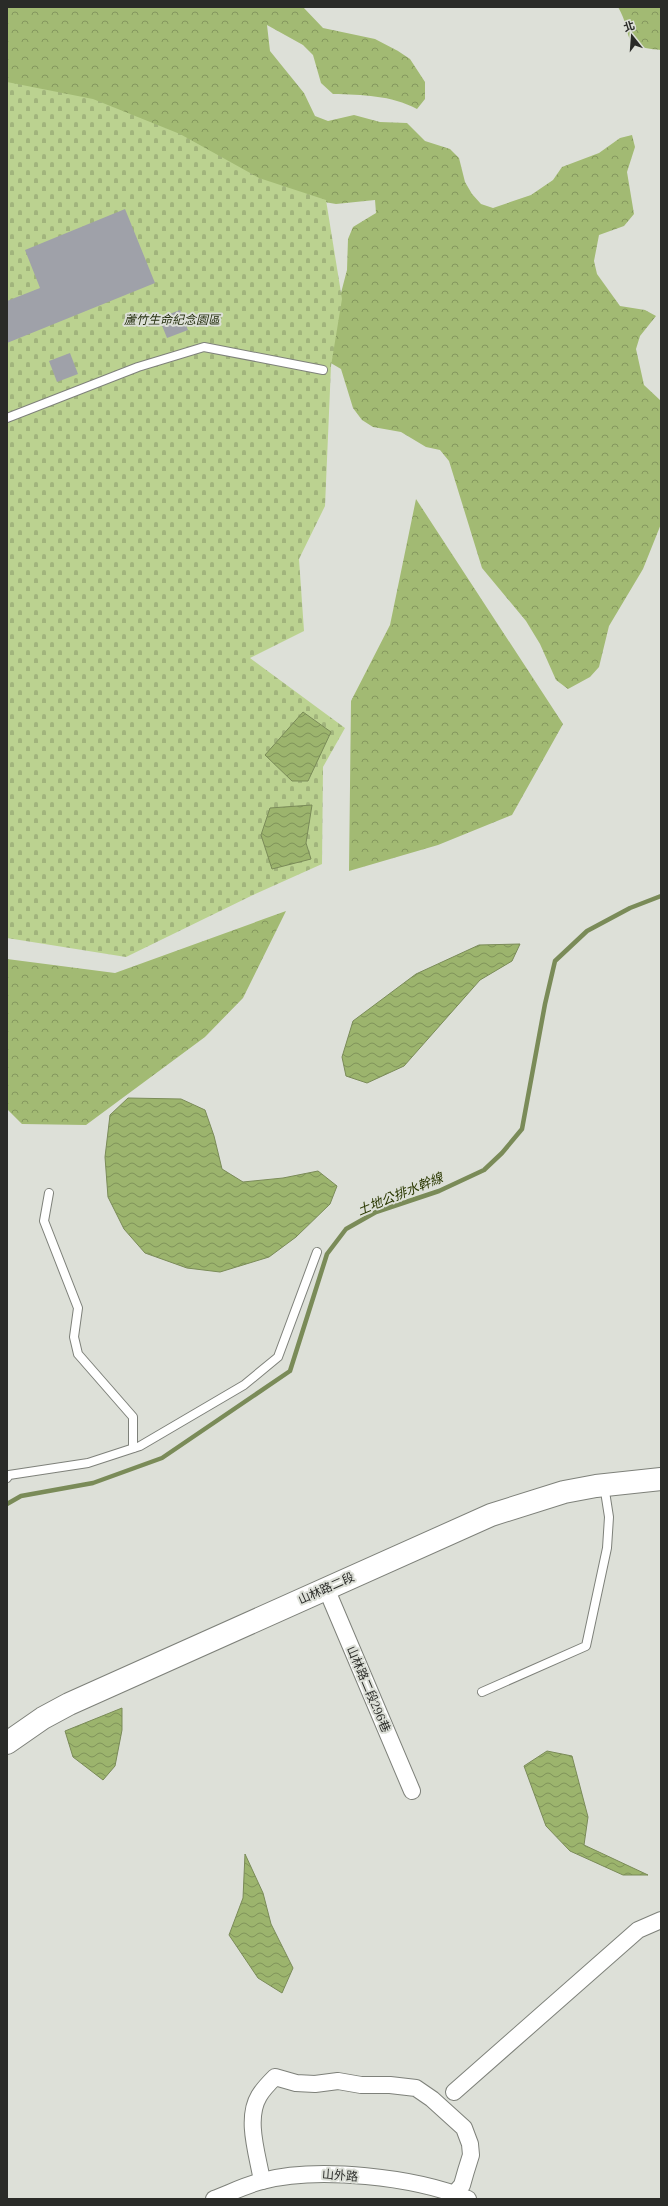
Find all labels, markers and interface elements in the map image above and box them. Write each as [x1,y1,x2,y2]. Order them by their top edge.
north arrow [612,16,652,56]
text: 北 [622,18,636,35]
park label: 蘆竹生命紀念園區 [124,312,222,327]
water label: 土地公排水幹線 [355,1168,447,1219]
street label: 山林路二段 [296,1569,356,1607]
street label: 山林路二段296巷 [344,1644,394,1734]
street label: 山外路 [322,2166,358,2184]

